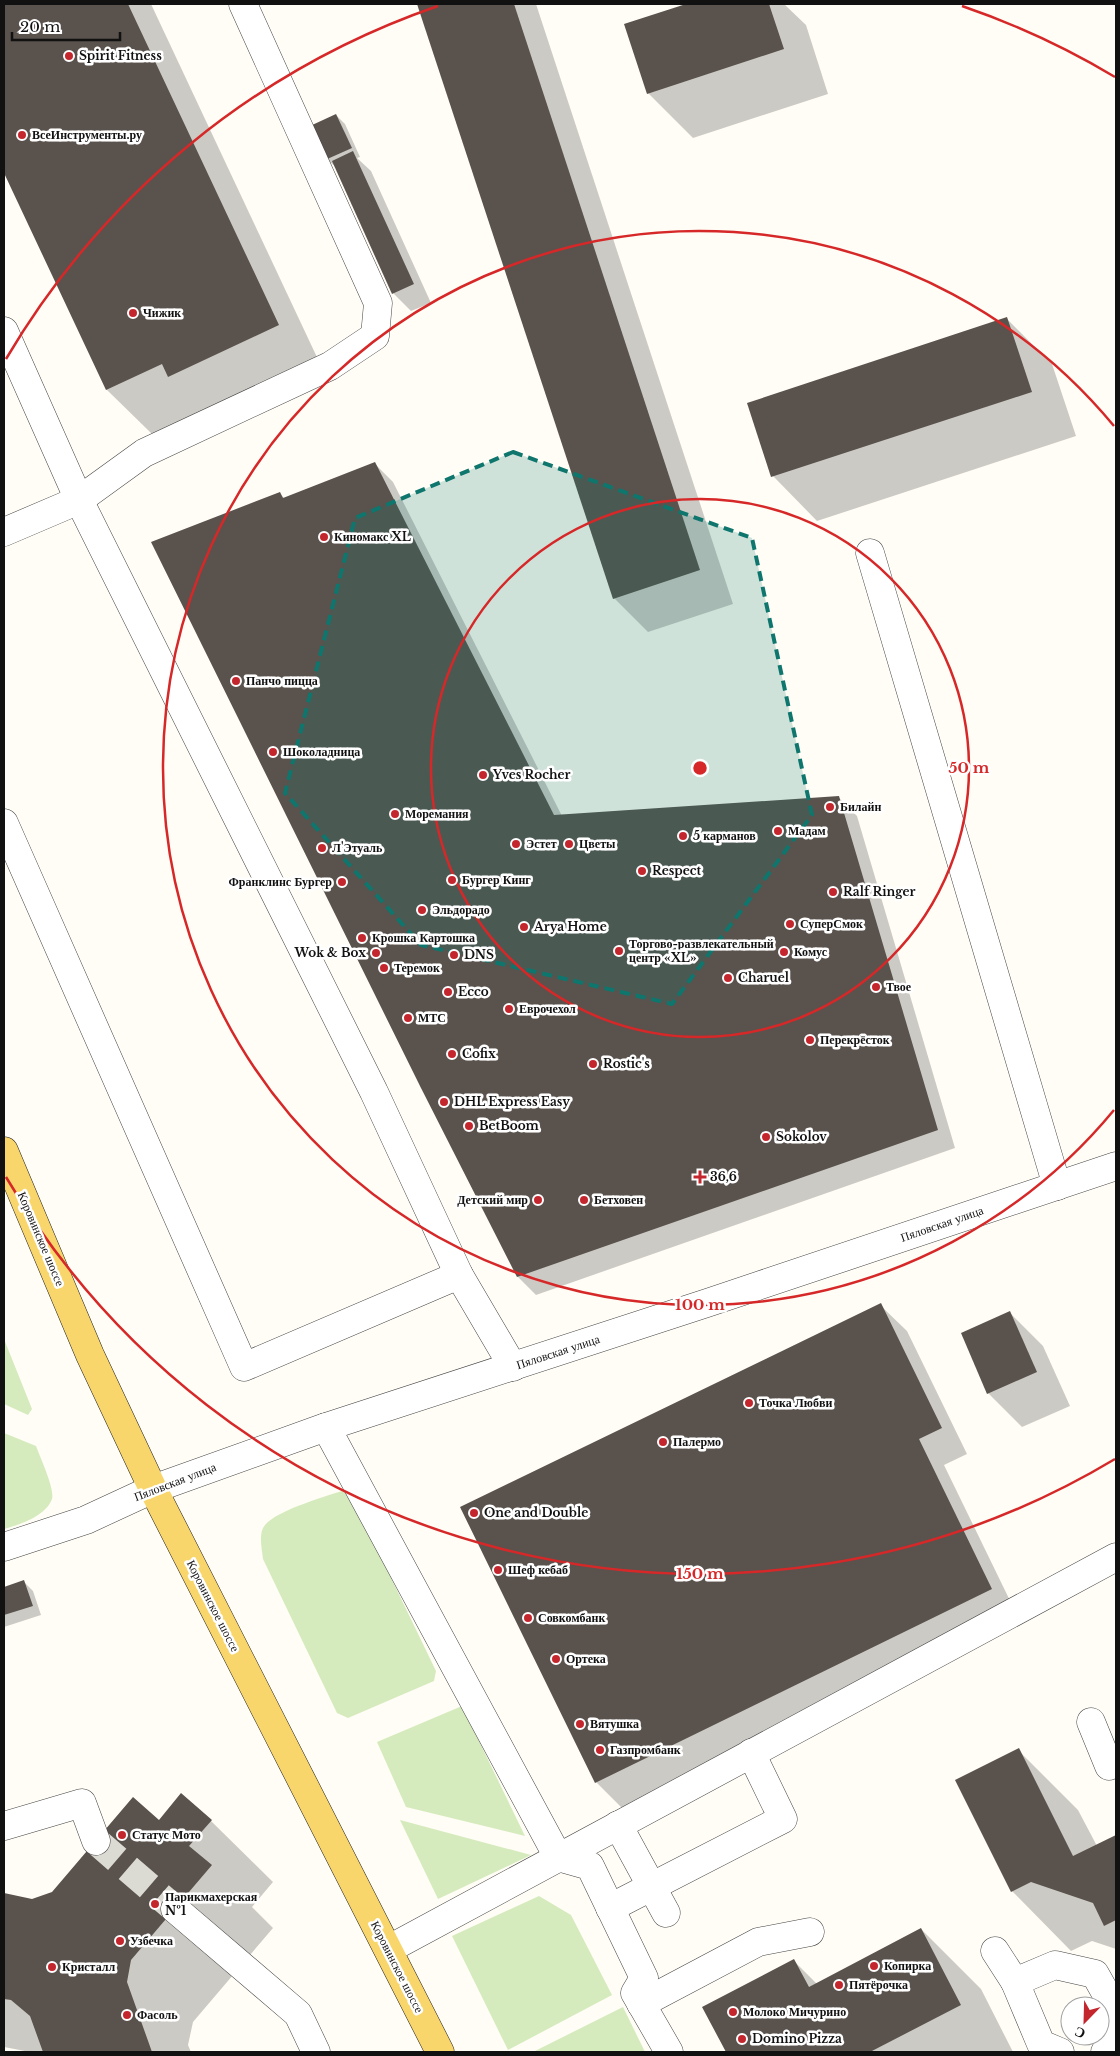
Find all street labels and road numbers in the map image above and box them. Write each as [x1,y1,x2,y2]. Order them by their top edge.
street label: Коровинское шоссе [15,1189,68,1288]
street label: Пяловская улица [898,1202,986,1245]
street label: Пяловская улица [514,1331,602,1372]
street label: Пяловская улица [132,1459,219,1504]
street label: Коровинское шоссе [184,1557,243,1654]
street label: Коровинское шоссе [368,1918,427,2015]

